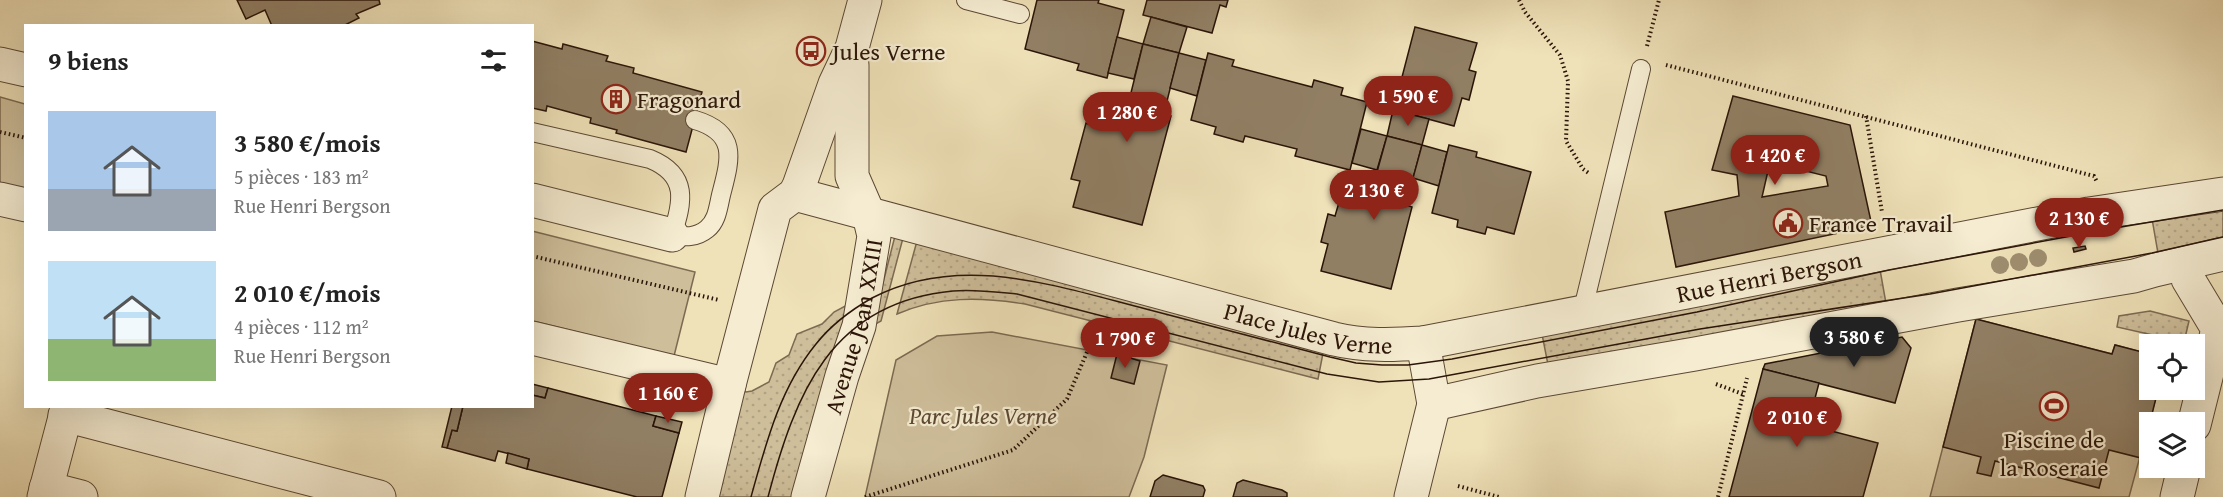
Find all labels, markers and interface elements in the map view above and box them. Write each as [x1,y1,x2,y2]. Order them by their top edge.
place label: Jules Verne [829,34,946,69]
bus stop icon: Jules Verne [795,35,827,67]
text: 9 biens [48,41,129,80]
icon: filters [477,44,510,77]
pin: 1 590 € [1353,76,1463,127]
text: 1 590 € [1378,81,1438,110]
place label: Fragonard [637,82,741,117]
building icon: Fragonard [600,83,632,115]
pin: 1 280 € [1072,92,1182,143]
text: 1 280 € [1097,97,1157,126]
text: 3 580 €/mois [234,123,381,162]
icon: home [96,135,168,207]
pin: 1 420 € [1720,135,1830,186]
text: 1 420 € [1745,140,1805,169]
text: 5 pièces · 183 m² [234,162,369,191]
pin: 2 130 € [1319,170,1429,221]
text: 2 130 € [1344,175,1404,204]
text: Rue Henri Bergson [234,191,391,220]
pin: 2 130 € [2024,198,2134,249]
text: 2 130 € [2049,203,2109,232]
place label: France Travail [1809,206,1953,241]
public building icon: France Travail [1772,207,1804,239]
street label: Avenue Jean XXIII [815,236,891,418]
street label: Rue Henri Bergson [1673,241,1865,311]
text: 2 010 €/mois [234,273,381,312]
icon: home [96,285,168,357]
street label: Place Jules Verne [1220,293,1392,362]
text: 4 pièces · 112 m² [234,312,369,341]
pin: 3 580 € [1799,317,1909,368]
pin: 1 790 € [1070,318,1180,369]
text: 3 580 € [1824,322,1884,351]
text: 1 790 € [1095,323,1155,352]
map controls [2139,334,2205,478]
button: locate [2139,334,2205,400]
text: Rue Henri Bergson [234,341,391,370]
pin: 1 160 € [613,373,723,424]
text: 1 160 € [638,378,698,407]
sports icon: Piscine de la Roseraie [2038,390,2070,422]
pin: 2 010 € [1742,397,1852,448]
park label: Parc Jules Verne [908,398,1057,433]
text: 2 010 € [1767,402,1827,431]
button: layers [2139,412,2205,478]
place label: Piscine de la Roseraie [1999,422,2109,485]

